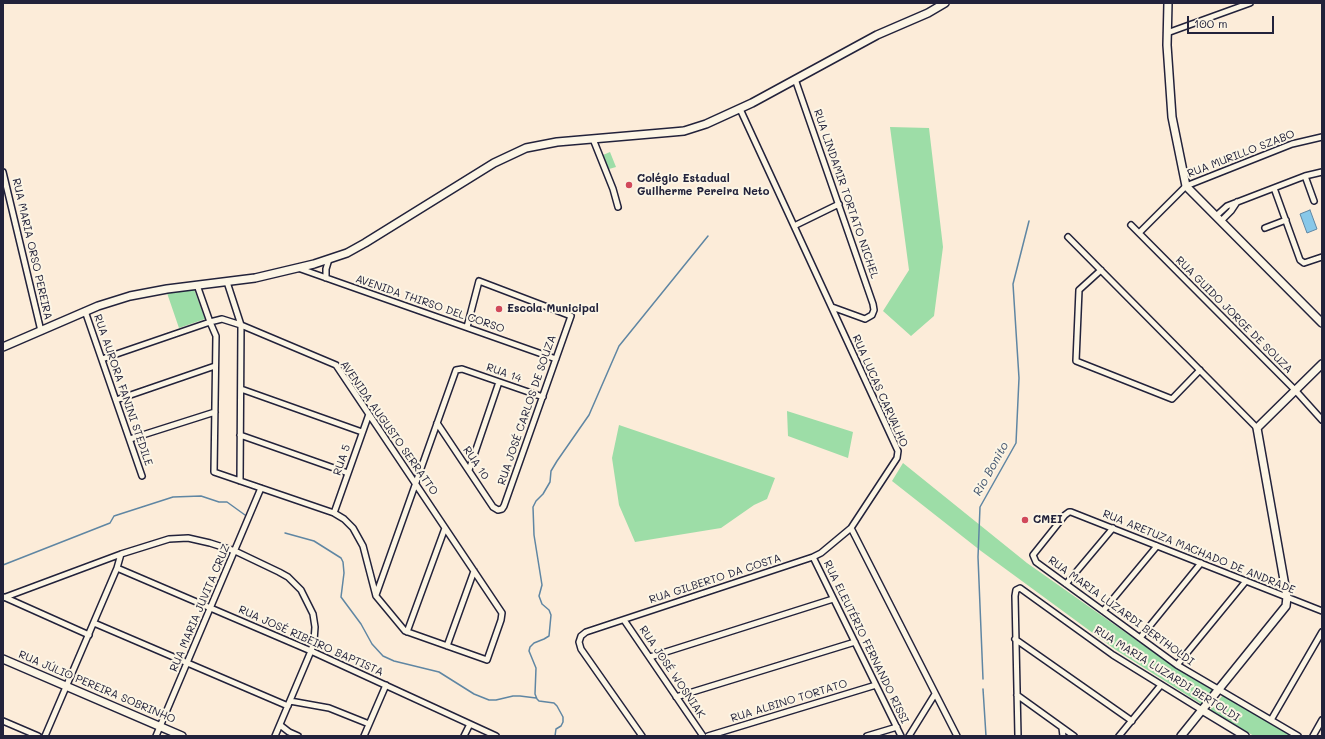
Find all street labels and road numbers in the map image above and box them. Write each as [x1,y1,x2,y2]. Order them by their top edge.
street label: RUA LINDAMIR TORTATO NICHEL [811,108,881,280]
street label: RUA MURILLO SZABO [1185,127,1297,181]
street label: RUA MARIA ORSO PEREIRA [9,177,55,321]
street label: RUA GUIDO JORGE DE SOUZA [1173,254,1295,376]
street label: AVENIDA THIRSO DEL CORSO [354,272,506,336]
street label: RUA AURORA FANINI STEDILE [91,312,155,468]
street label: RUA JOSÉ CARLOS DE SOUZA [495,333,559,487]
street label: RUA LUCAS CARVALHO [849,333,911,449]
street label: AVENIDA AUGUSTO SERRATTO [337,358,441,498]
street label: RUA 14 [484,360,524,386]
street label: RUA 5 [331,443,353,477]
street label: RUA 10 [460,444,492,482]
street label: RUA ARETUZA MACHADO DE ANDRADE [1101,507,1297,597]
street label: RUA MARIA JUVITA CRUZ [167,542,233,674]
street label: RUA GILBERTO DA COSTA [647,551,783,607]
street label: RUA MARIA LUZARDI BERTHOLDI [1046,554,1196,668]
street label: RUA ELEUTÉRIO FERNANDO RISSI [821,558,911,726]
street label: RUA JOSÉ RIBEIRO BAPTISTA [236,603,386,679]
street label: RUA JOSÉ WOSNIAK [636,624,708,720]
street label: RUA MARIA LUZARDI BERTOLDI [1092,624,1242,724]
street label: RUA JÚLIO PEREIRA SOBRINHO [16,648,178,726]
street label: RUA ALBINO TORTATO [729,677,849,725]

